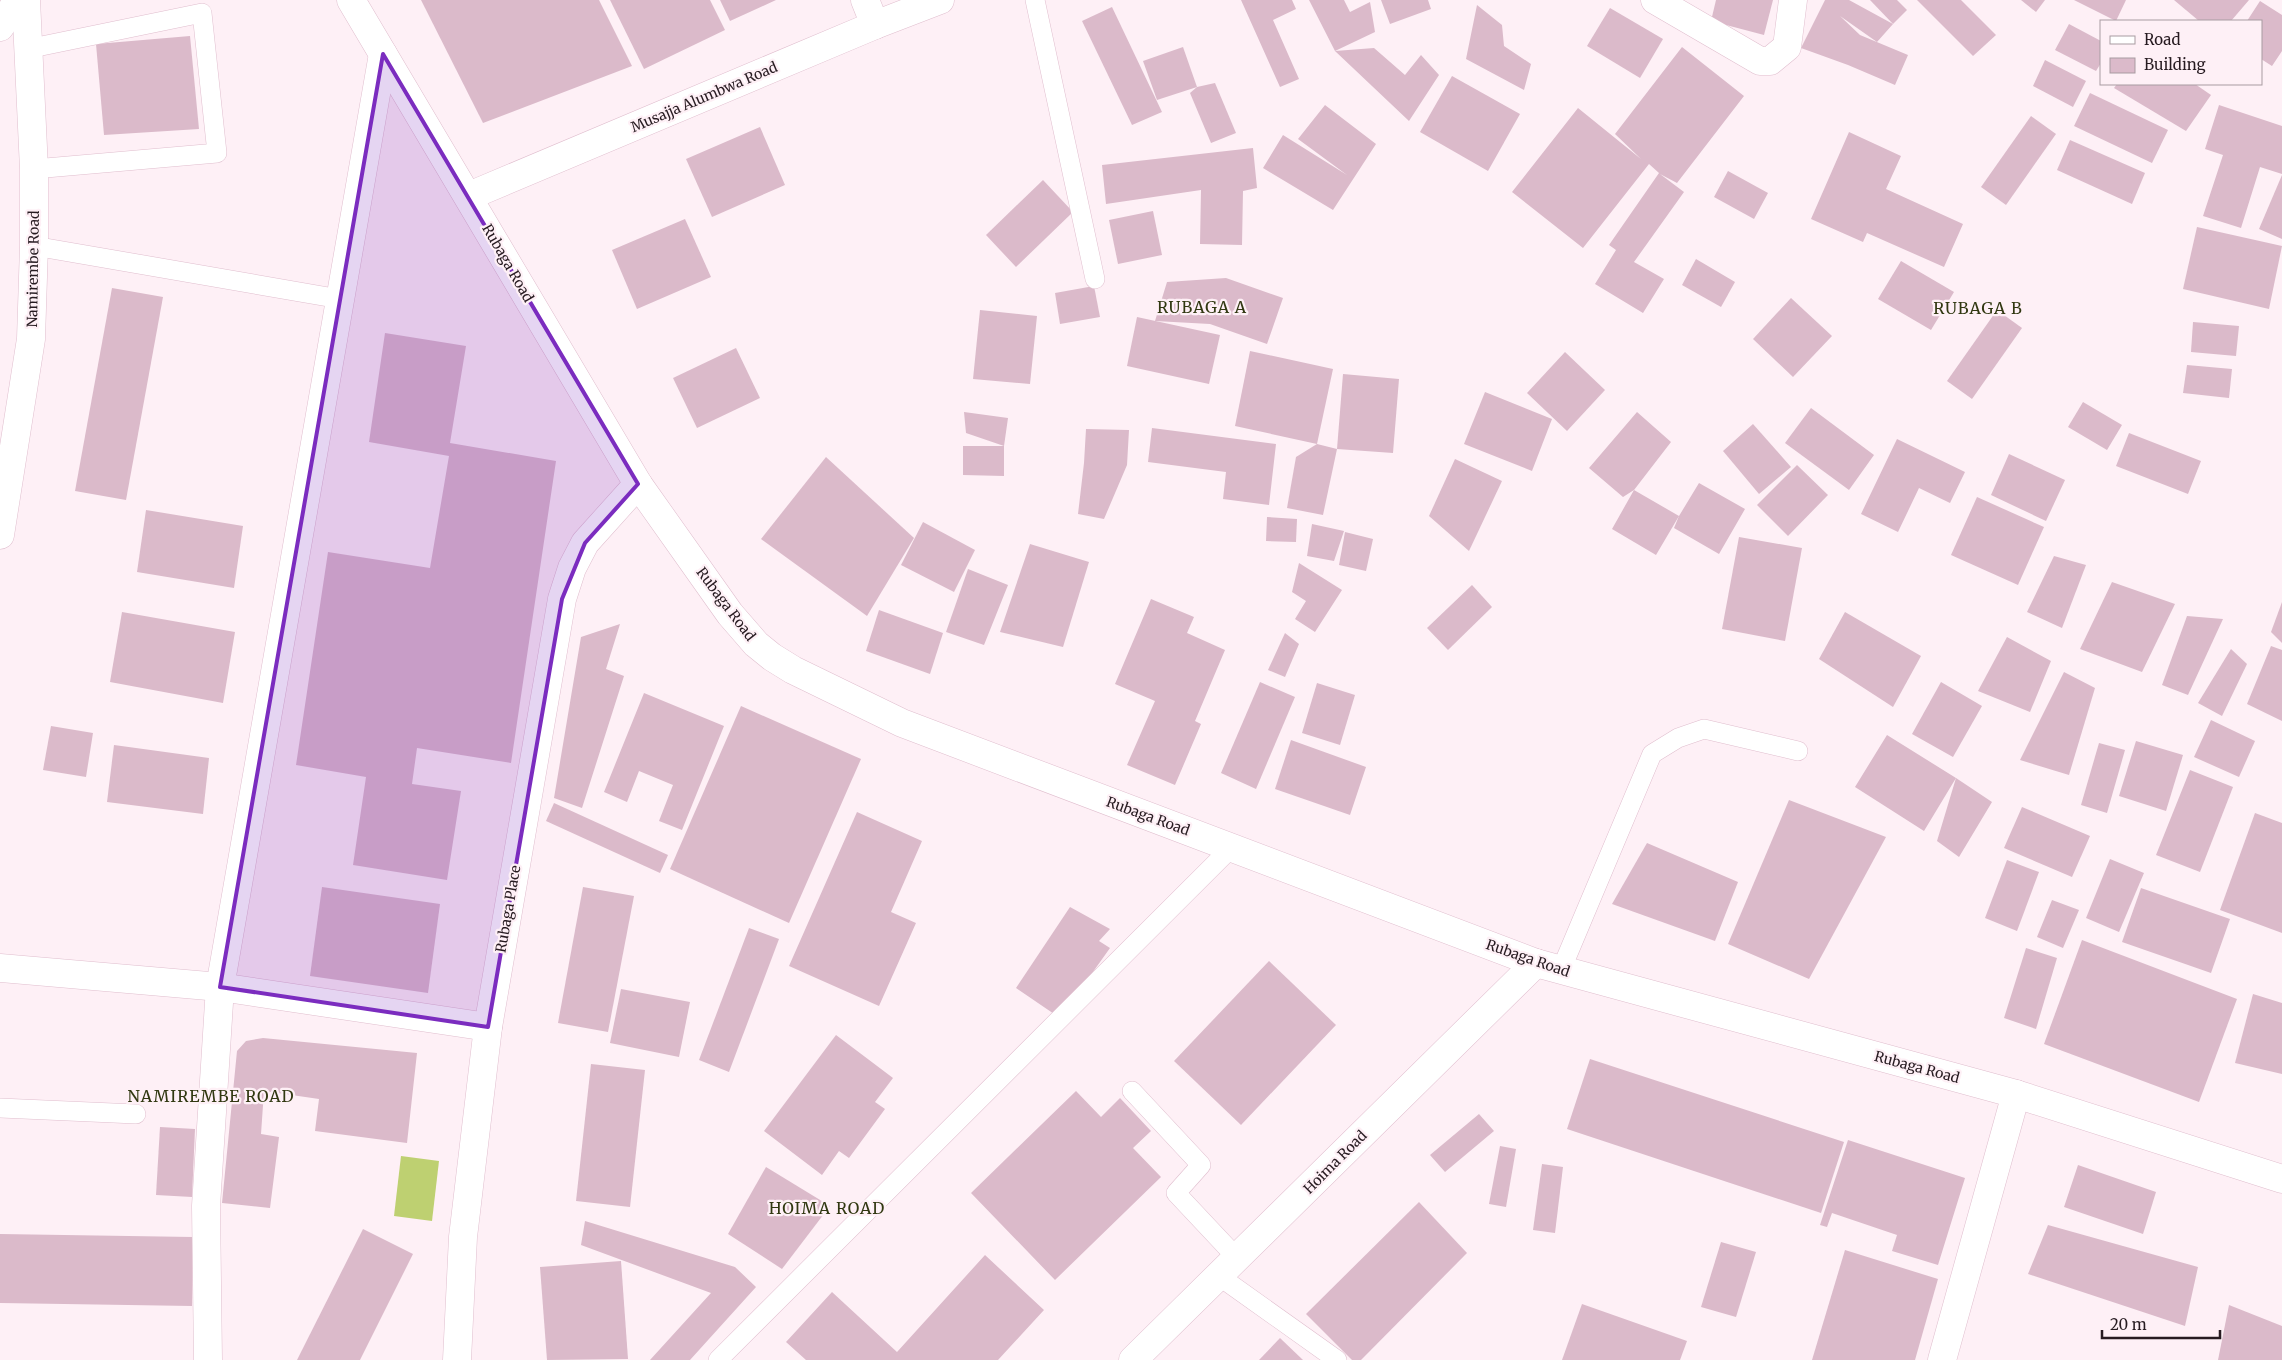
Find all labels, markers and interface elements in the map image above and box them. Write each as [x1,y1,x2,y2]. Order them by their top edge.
legend [2100,20,2262,85]
text: Road [2144,30,2180,49]
text: Building [2144,55,2206,74]
street label: Musajja Alumbwa Road [628,58,781,136]
street label: Namirembe Road [23,210,43,328]
street label: Rubaga Road [478,221,538,306]
district label: RUBAGA A [1157,297,1247,317]
district label: RUBAGA B [1933,298,2023,318]
street label: Rubaga Road [693,564,760,645]
street label: Rubaga Road [1104,793,1193,840]
street label: Rubaga Place [491,864,525,954]
street label: Rubaga Road [1484,935,1573,981]
street label: Rubaga Road [1872,1047,1962,1087]
district label: NAMIREMBE ROAD [127,1086,295,1106]
street label: Hoima Road [1300,1126,1371,1197]
district label: HOIMA ROAD [769,1198,885,1218]
scale bar [2102,1308,2220,1340]
text: 20 m [2110,1315,2147,1334]

